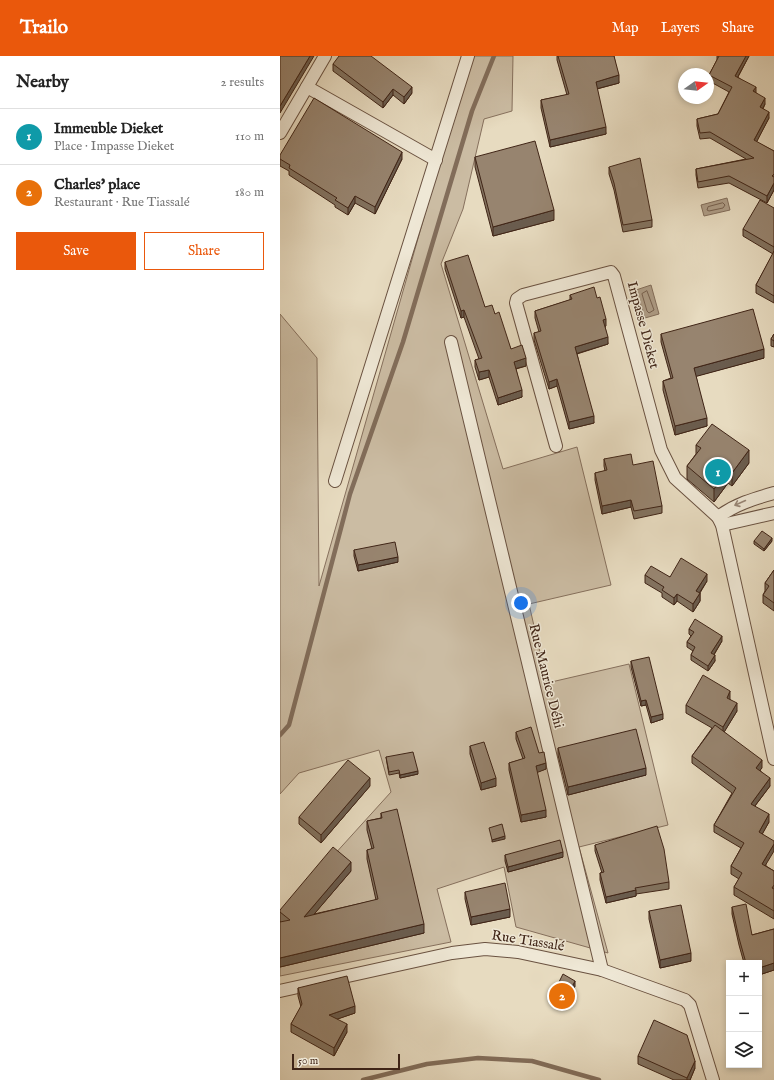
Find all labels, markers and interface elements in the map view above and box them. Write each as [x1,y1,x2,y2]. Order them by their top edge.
text: Trailo [20,16,68,40]
text: Map [612,19,639,37]
text: Layers [661,19,700,37]
text: Share [722,19,754,37]
north arrow [678,68,714,104]
text: Nearby [16,72,69,93]
text: 2 results [220,74,264,91]
text: Immeuble Dieket [54,119,163,138]
text: 1 [27,128,31,145]
text: 110 m [235,128,264,145]
text: Place · Impasse Dieket [54,138,174,155]
text: Charles' place [54,175,140,194]
text: 2 [26,184,32,201]
text: 180 m [235,184,264,201]
text: Restaurant · Rue Tiassalé [54,194,190,211]
button: Save [16,232,136,270]
button: Share [144,232,264,270]
street label: Impasse Dieket [623,279,663,371]
pin: 1 [705,457,731,487]
one-way arrow [734,500,746,507]
your location [511,593,531,613]
street label: Rue Maurice Déhi [524,622,568,730]
street label: Rue Tiassalé [490,926,566,956]
map controls [726,960,762,1068]
button: + [726,960,762,996]
pin: 2 [549,981,575,1011]
button: − [726,996,762,1032]
button: layers [726,1032,762,1068]
scale bar [292,1052,400,1071]
text: 50 m [298,1054,318,1068]

